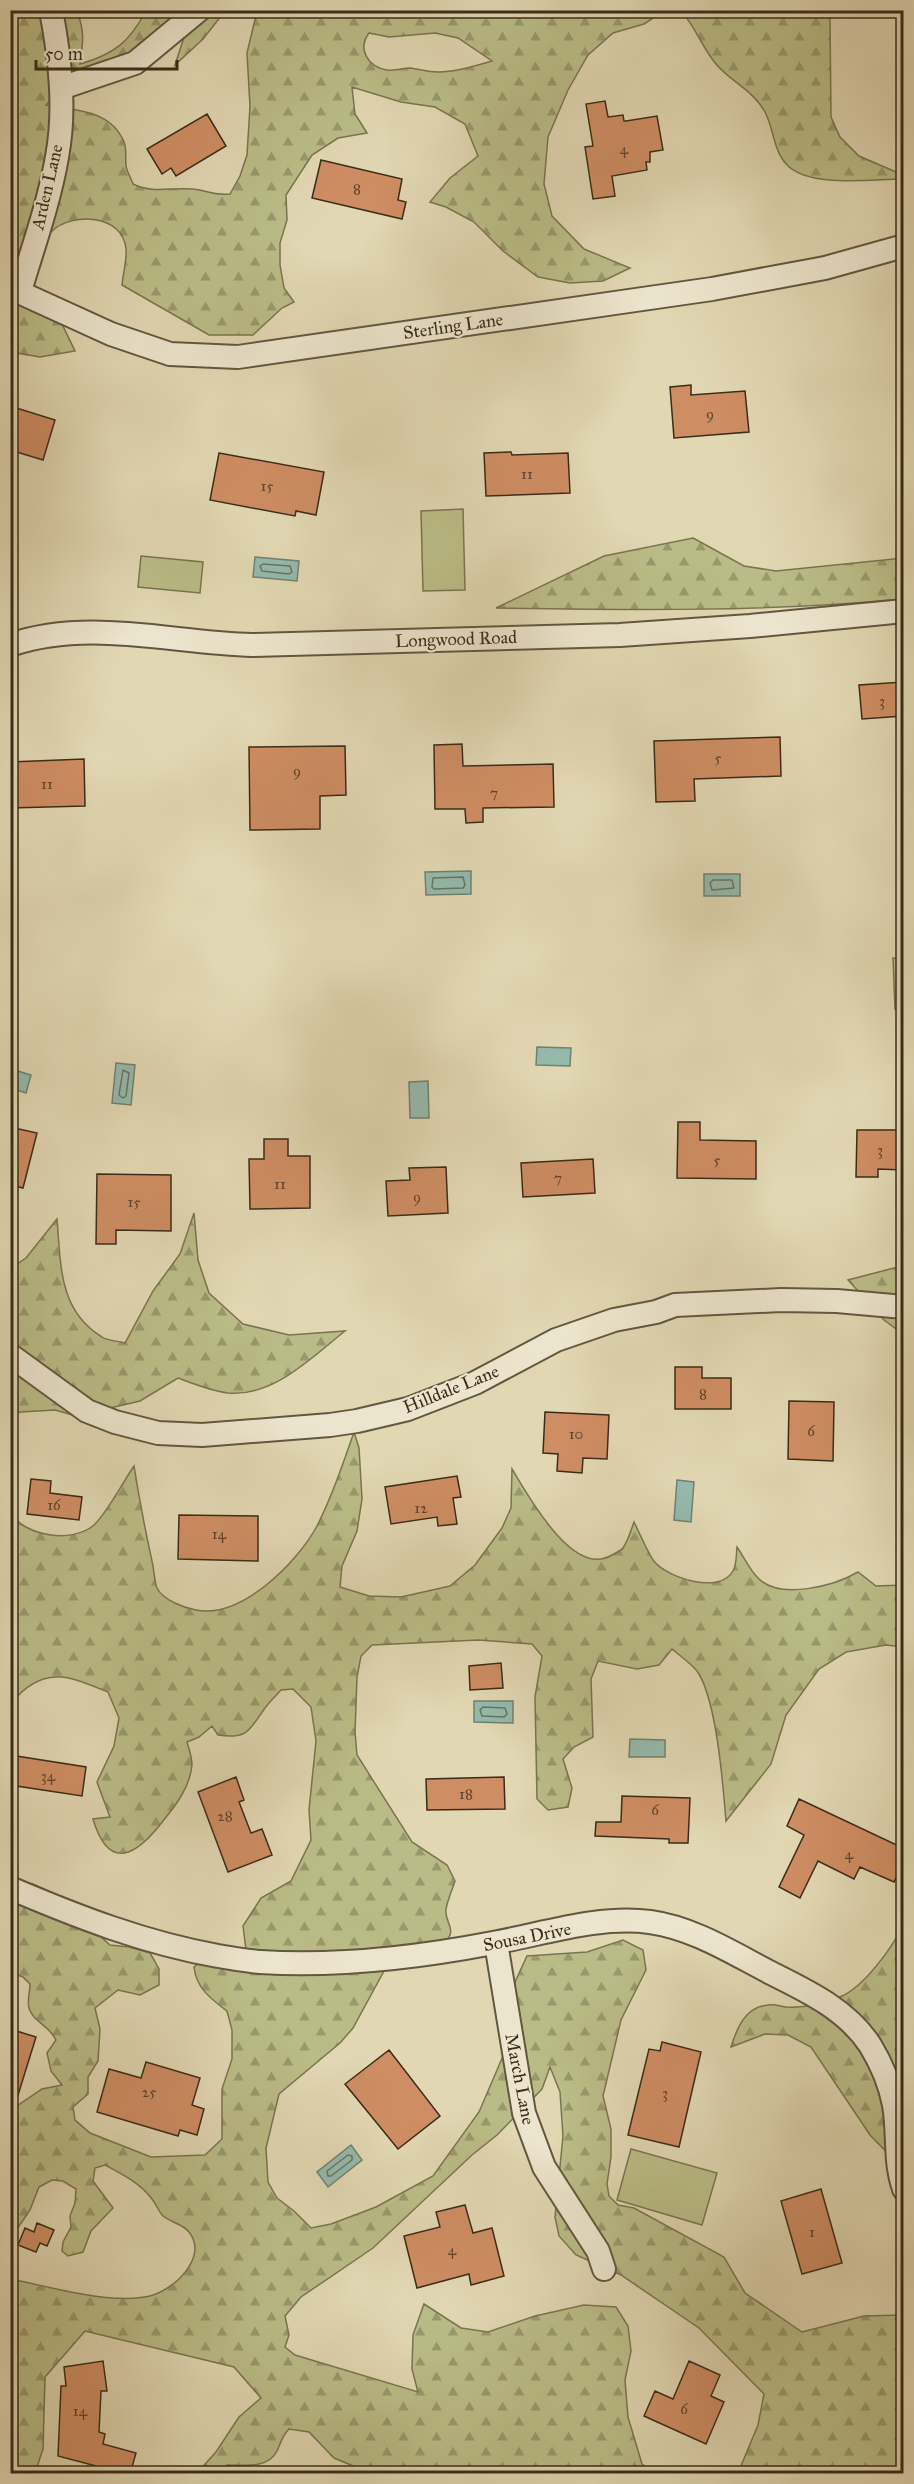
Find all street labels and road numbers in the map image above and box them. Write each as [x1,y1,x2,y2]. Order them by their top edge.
street label: Arden Lane [26,142,68,233]
street label: Sterling Lane [402,308,505,345]
street label: Longwood Road [395,626,517,653]
street label: Hilldale Lane [400,1360,502,1418]
street label: Sousa Drive [481,1918,573,1956]
street label: March Lane [500,2032,540,2126]

